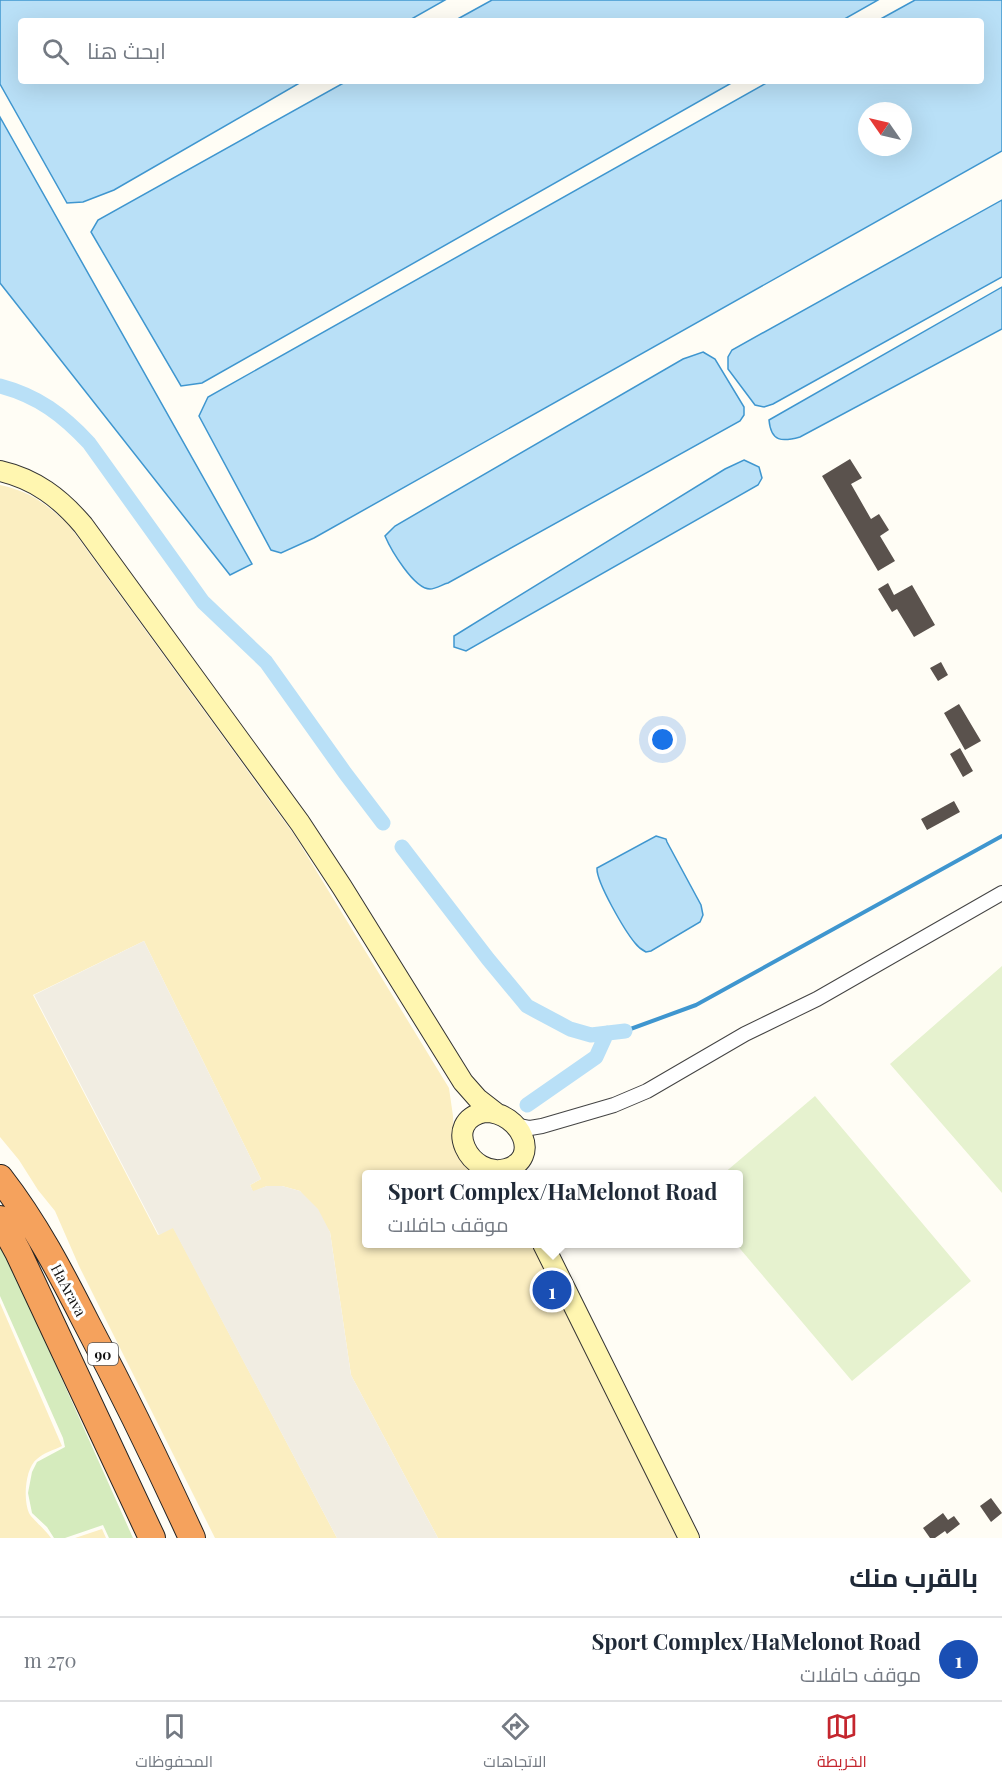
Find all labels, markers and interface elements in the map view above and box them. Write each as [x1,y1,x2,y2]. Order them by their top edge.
search box [18,18,984,84]
icon: search [39,35,72,68]
text: ابحث هنا [87,35,166,65]
north arrow [858,102,912,156]
your location [648,725,677,754]
popup [362,1170,743,1248]
text: Sport Complex/HaMelonot Road [388,1176,717,1206]
text: موقف حافلات [388,1210,509,1237]
street label: HaArava [47,1260,91,1320]
pin: 1 [532,1268,572,1312]
road number: 90 [88,1343,118,1365]
text: بالقرب منك [849,1559,978,1594]
text: Sport Complex/HaMelonot Road [591,1626,921,1656]
text: 270 m [24,1646,76,1673]
text: 1 [955,1646,962,1673]
text: موقف حافلات [800,1660,921,1687]
tab: المحفوظات [135,1710,213,1776]
tab: الاتجاهات [483,1710,547,1776]
tab: الخريطة [817,1710,867,1776]

